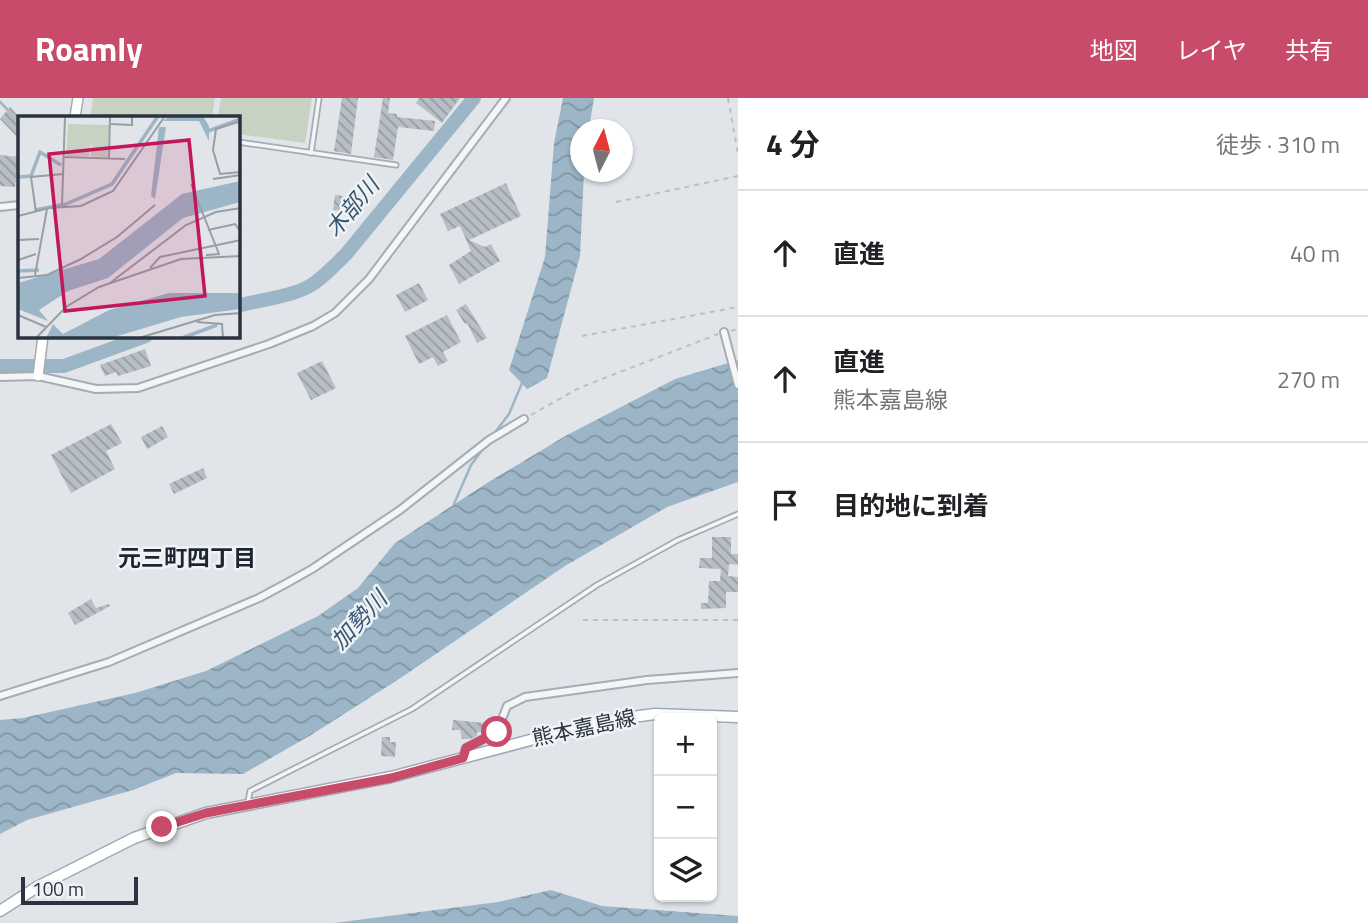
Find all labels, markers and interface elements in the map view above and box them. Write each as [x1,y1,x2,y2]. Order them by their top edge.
text: Roamly [35,24,143,74]
text: 地図 [1090,32,1138,68]
text: レイヤ [1176,32,1247,68]
text: 共有 [1285,32,1333,68]
inset map [18,116,240,338]
north arrow [570,119,633,182]
text: 4 分 [766,121,819,167]
text: 徒歩 · 310 m [1216,127,1340,162]
water label: 木部川 [316,167,389,244]
icon: ahead [766,234,804,272]
text: 直進 [833,234,885,273]
text: 40 m [1290,236,1340,271]
text: 直進 [833,342,885,381]
icon: ahead [766,360,804,398]
text: 270 m [1277,362,1340,397]
text: 熊本嘉島線 [833,382,948,417]
icon: arrive [766,486,804,524]
text: 目的地に到着 [833,486,989,525]
district label: 元三町四丁目 [118,540,256,575]
water label: 加勢川 [322,580,397,657]
street label: 熊本嘉島線 [529,700,638,754]
map controls [654,713,717,902]
button: + [654,713,717,776]
route start [481,716,512,747]
button: − [654,776,717,839]
route end [146,811,177,842]
button: layers [654,839,717,902]
scale bar [21,874,138,906]
text: 100 m [32,874,84,903]

